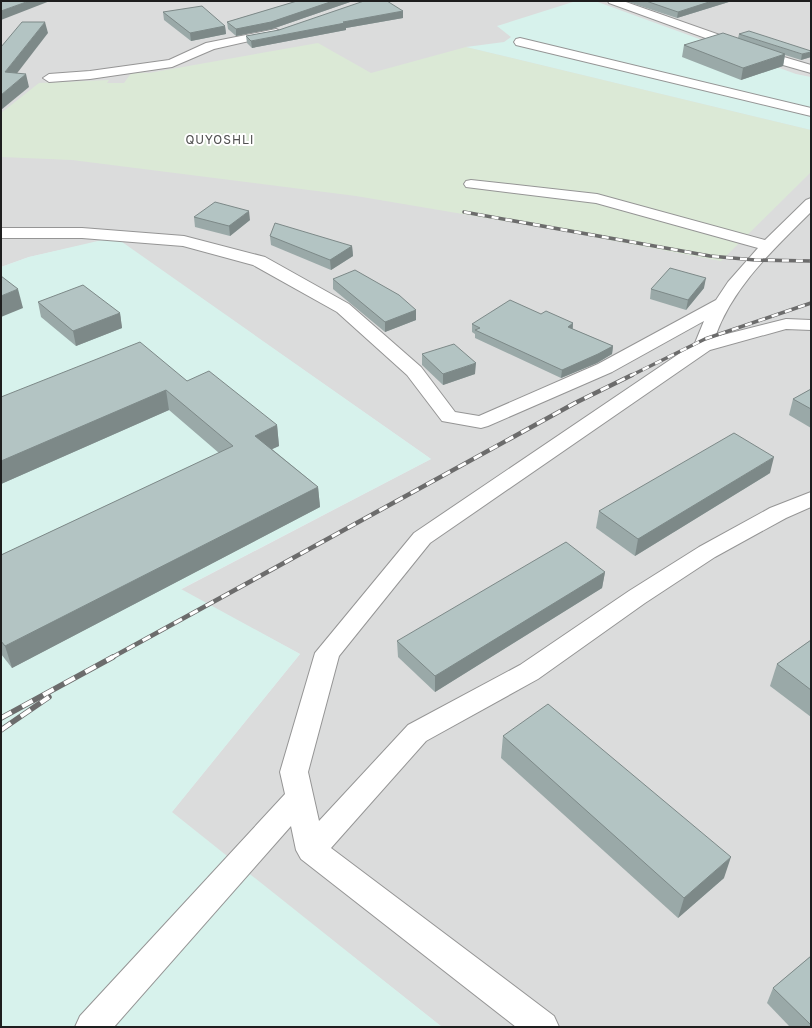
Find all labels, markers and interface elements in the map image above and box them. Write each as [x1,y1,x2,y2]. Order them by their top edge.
district label: QUYOSHLI [185,132,255,147]

